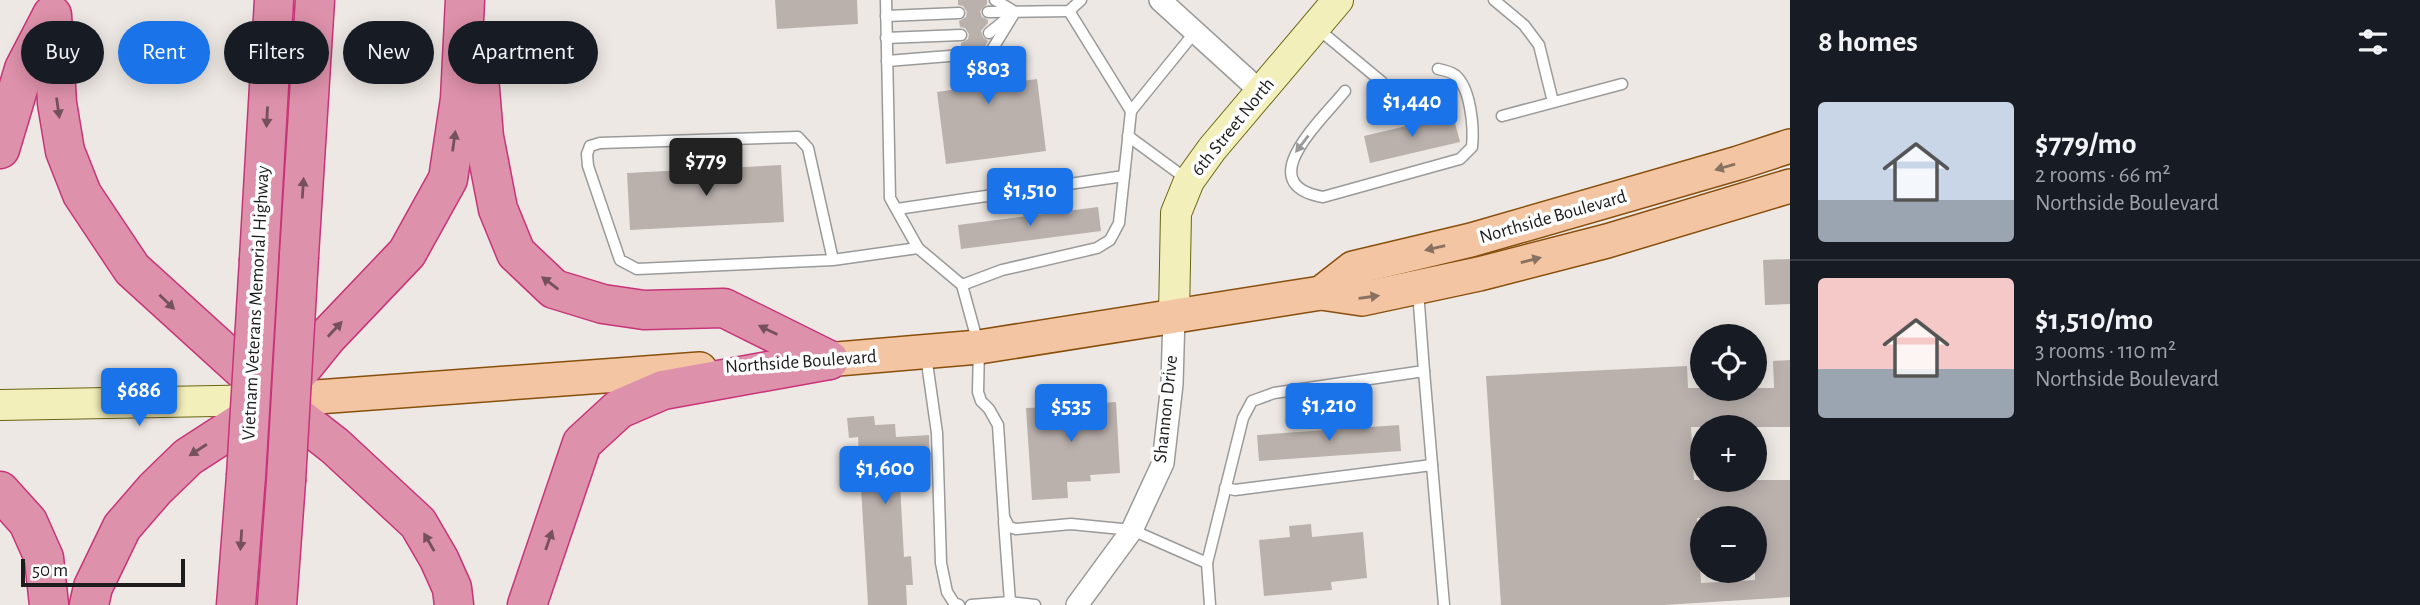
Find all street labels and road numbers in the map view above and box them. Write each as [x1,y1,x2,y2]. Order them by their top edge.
street label: 6th Street North [1188,75,1278,179]
street label: Vietnam Veterans Memorial Highway [239,165,273,441]
street label: Northside Boulevard [1477,187,1629,247]
street label: Northside Boulevard [725,347,878,377]
street label: Shannon Drive [1151,354,1181,464]

